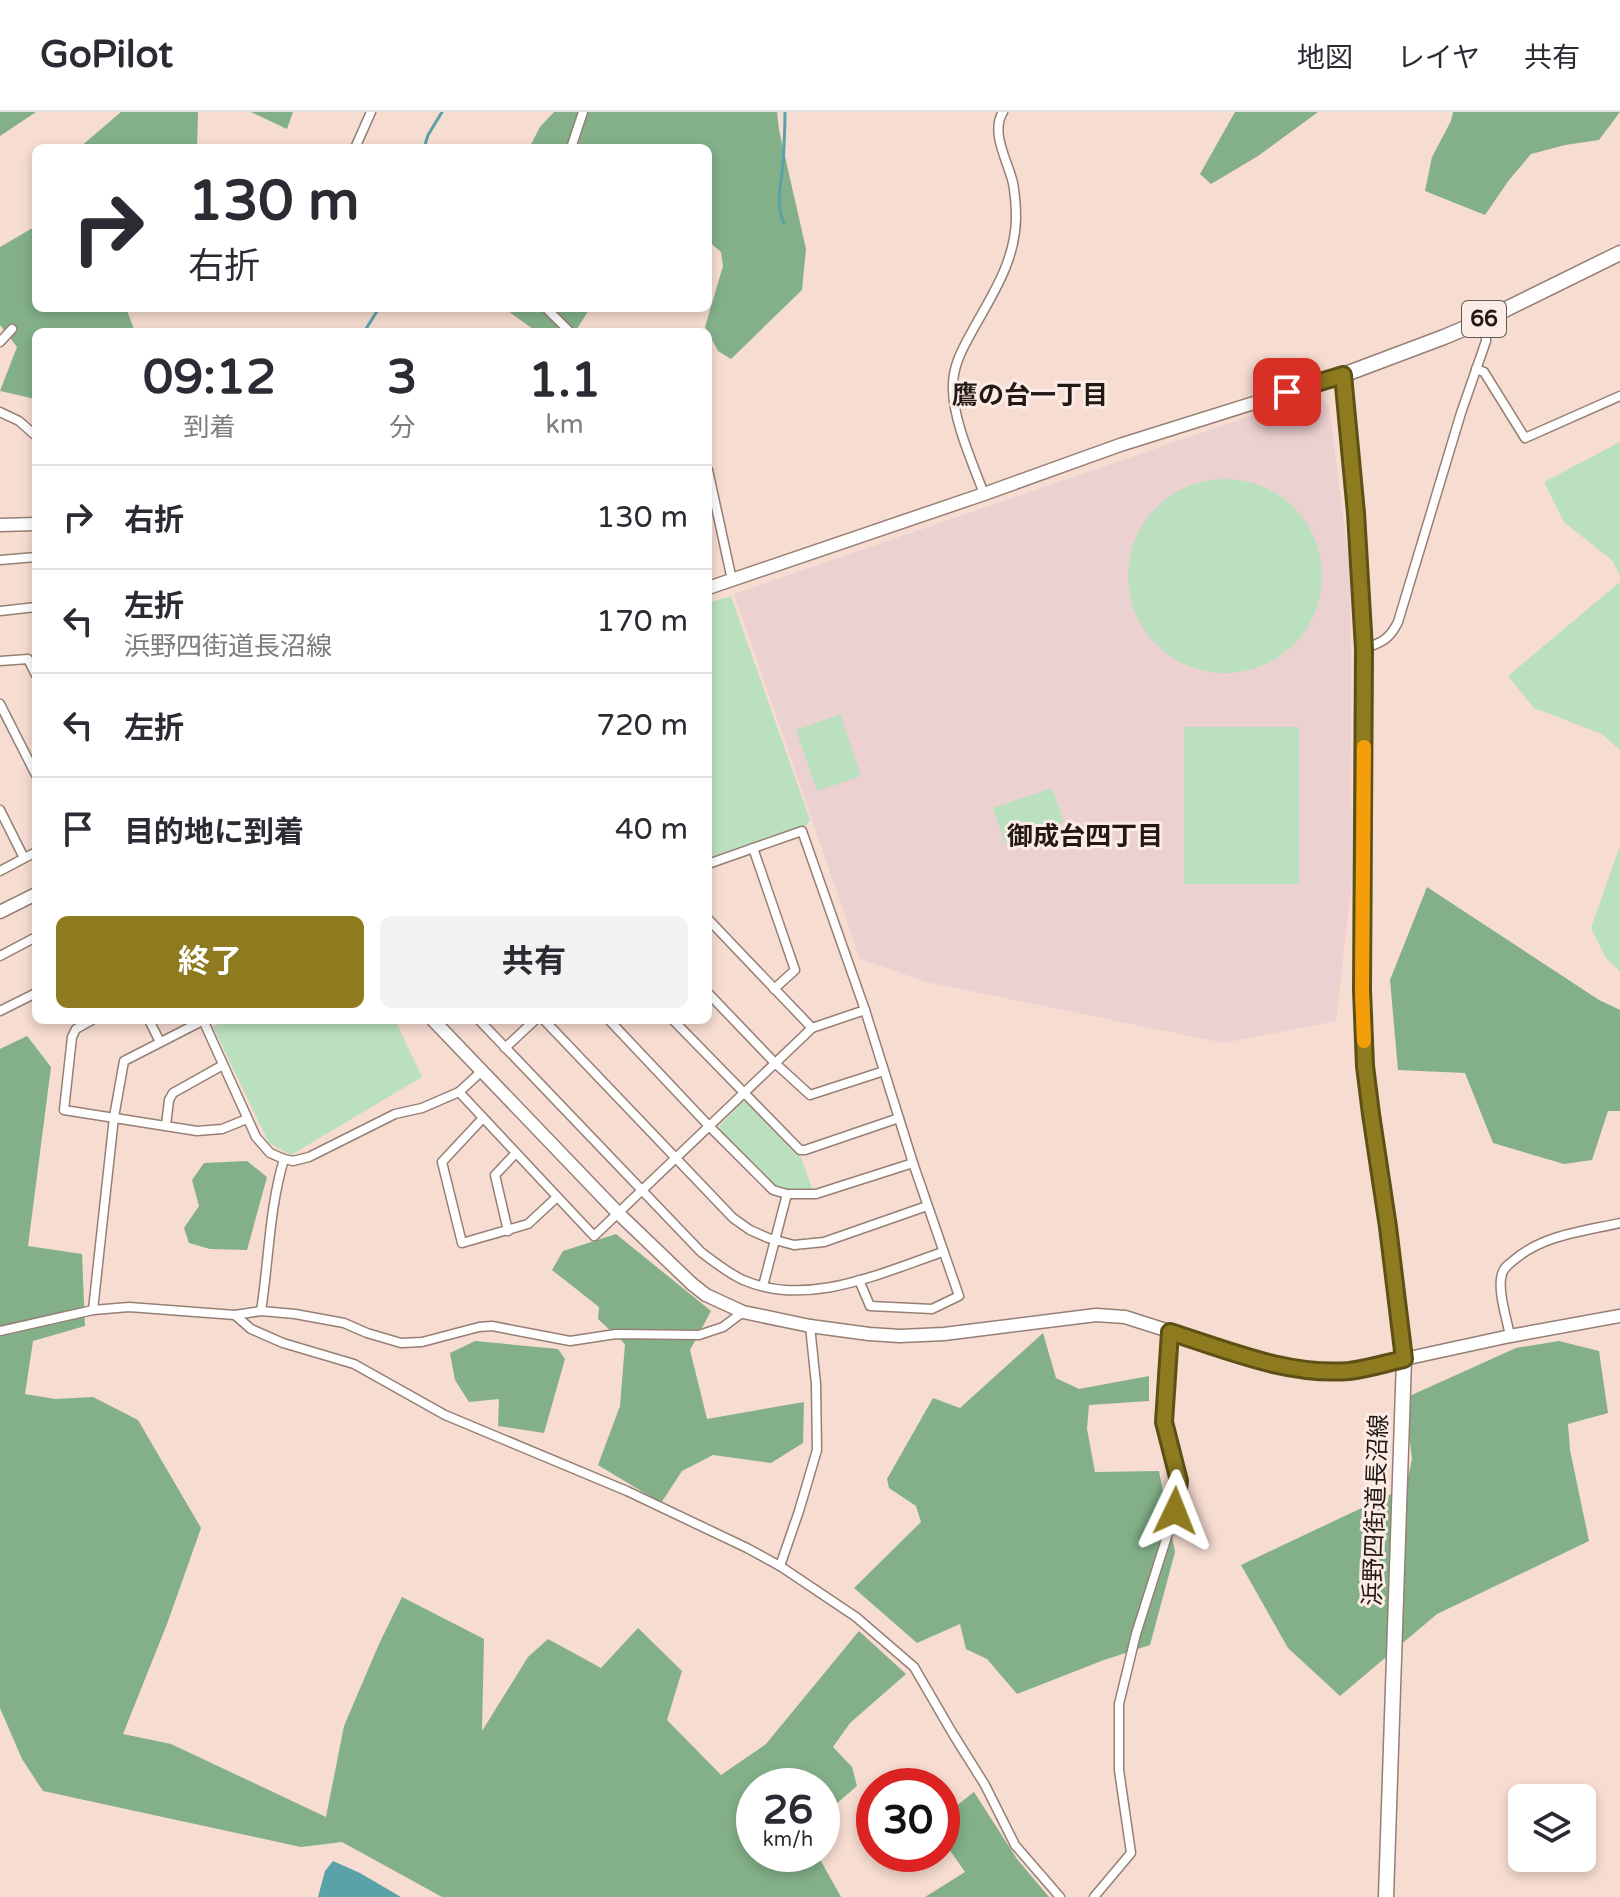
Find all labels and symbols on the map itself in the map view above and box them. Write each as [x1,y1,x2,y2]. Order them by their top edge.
road number: 66 [1462,301,1506,337]
pin [1253,358,1321,426]
district label: 鷹の台一丁目 [952,380,1108,411]
district label: 御成台四丁目 [1007,821,1163,852]
street label: 浜野四街道長沼線 [1358,1414,1394,1606]
position arrow [1133,1469,1217,1553]
speed limit sign: 30 [856,1768,960,1872]

